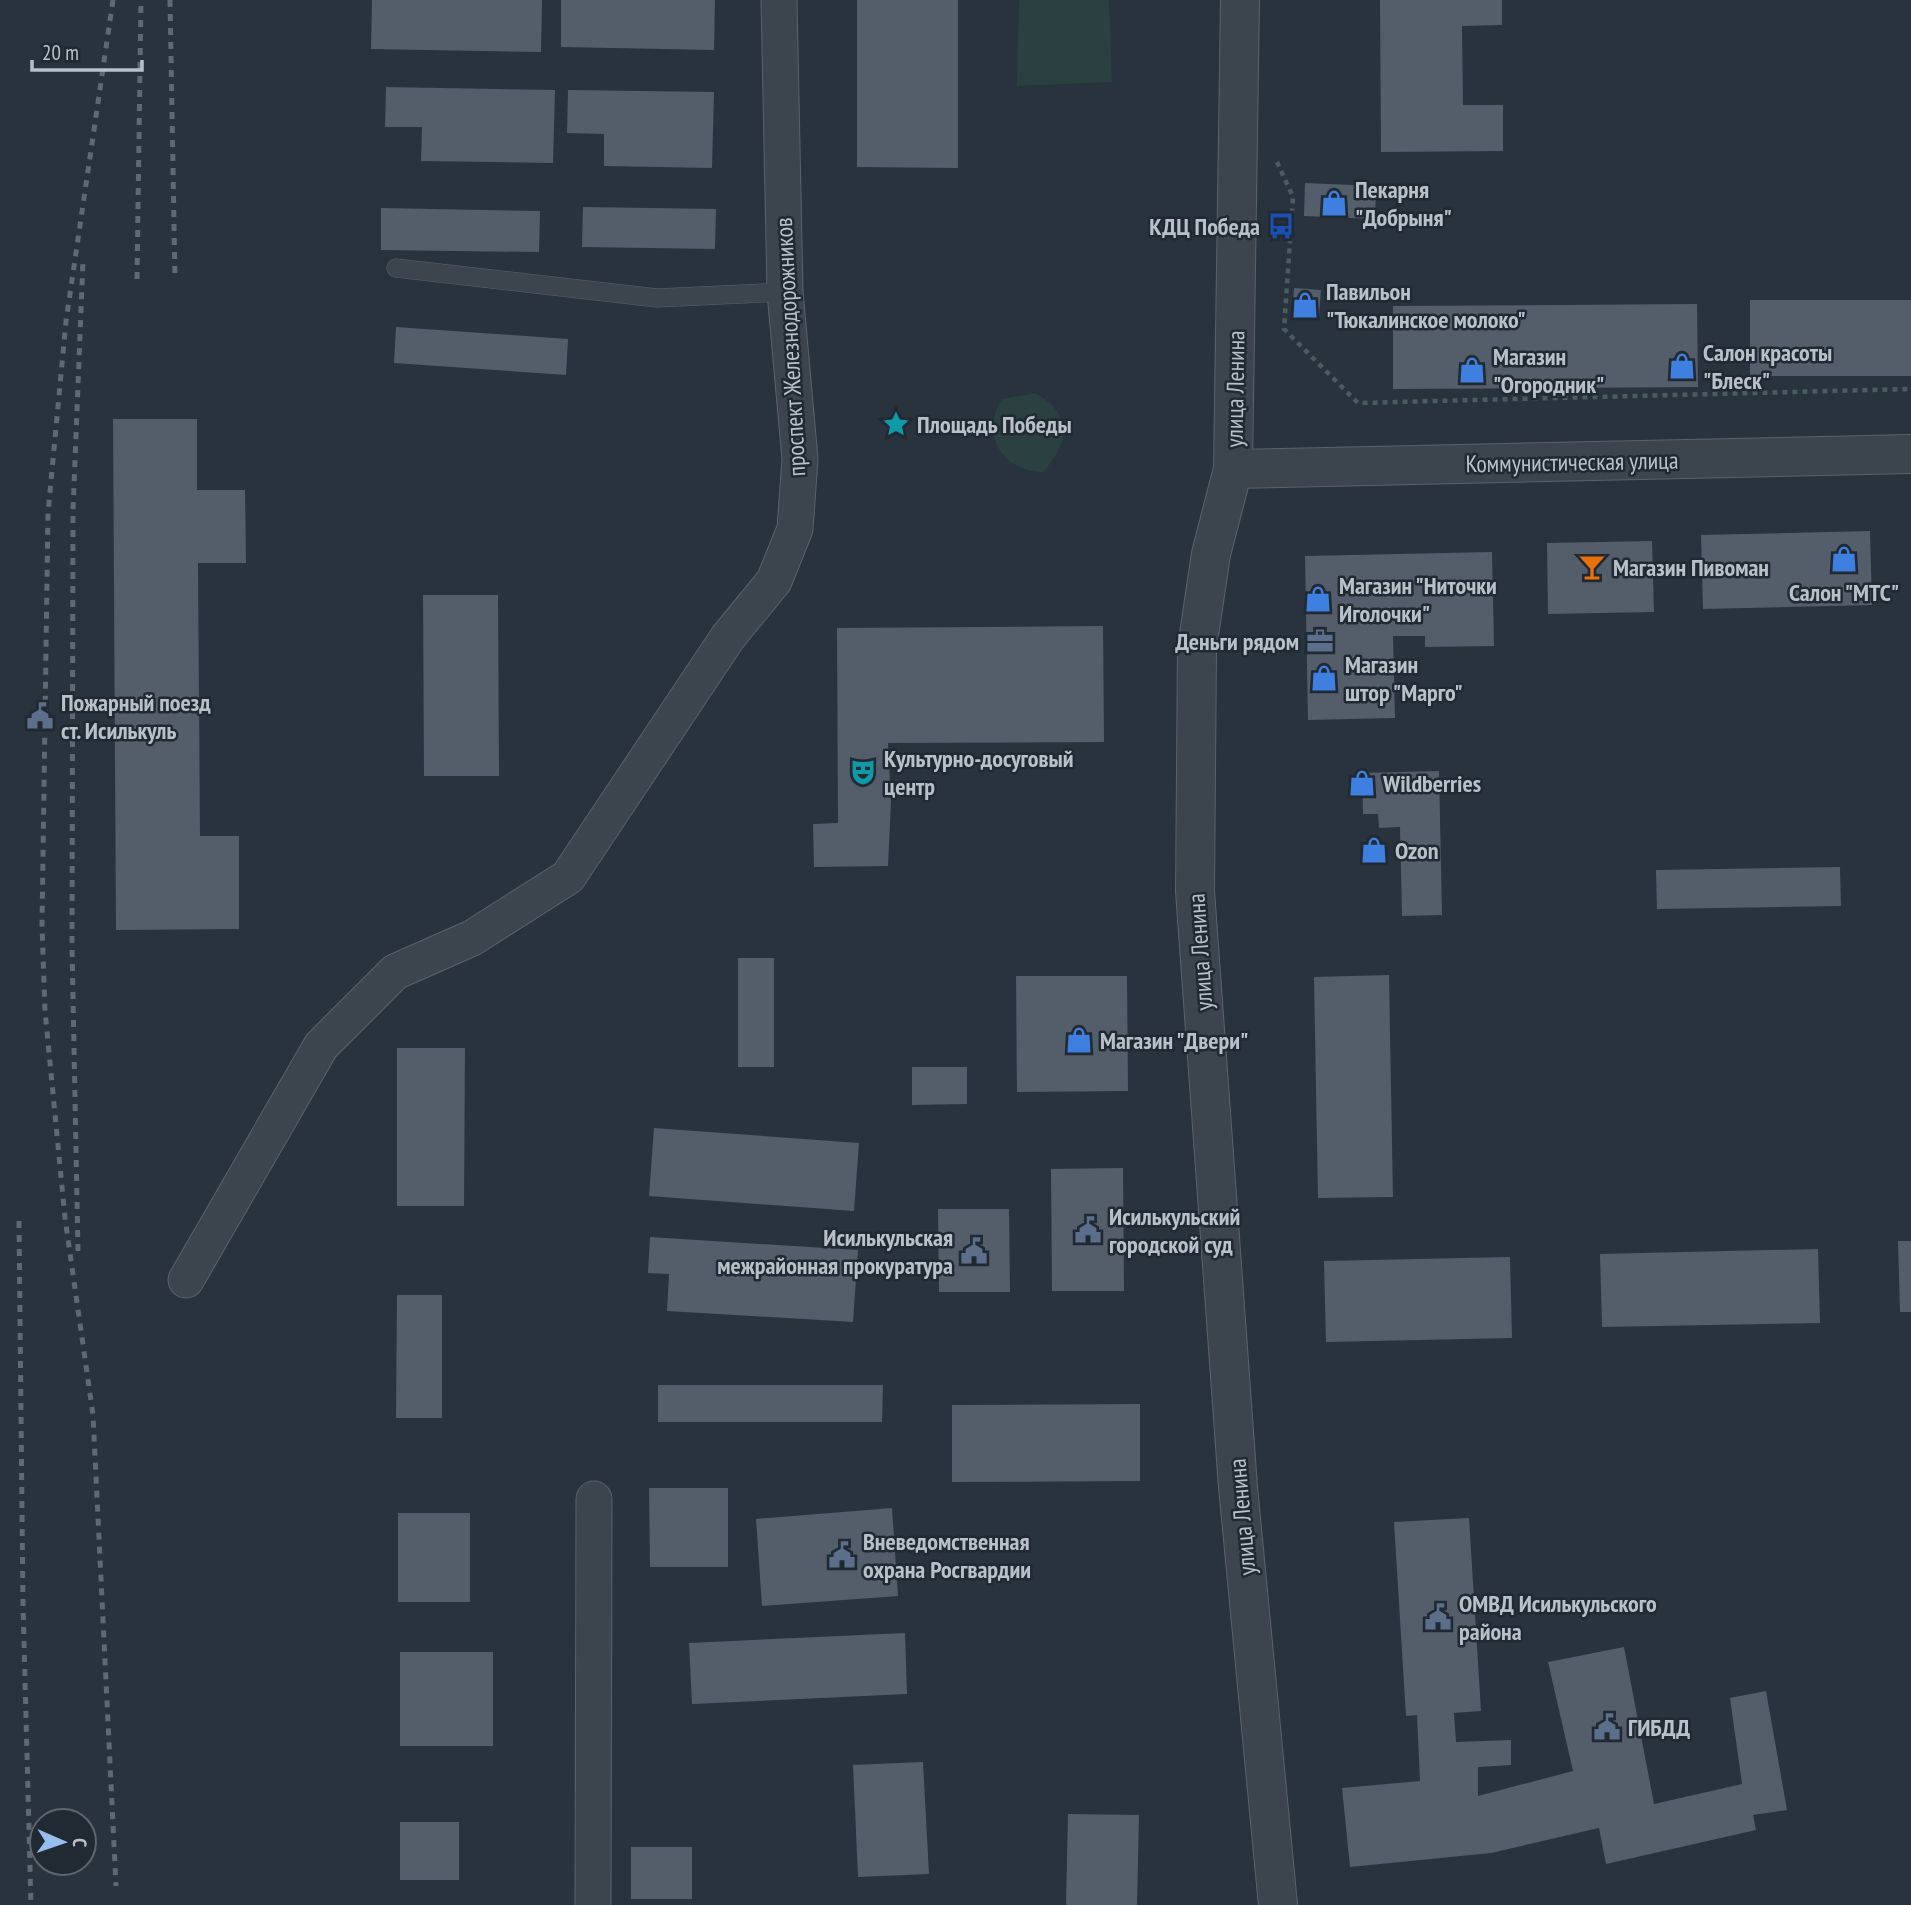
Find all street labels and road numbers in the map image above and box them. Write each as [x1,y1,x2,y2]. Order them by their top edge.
street label: проспект Железнодорожников [768,217,812,477]
street label: улица Ленина [1218,330,1252,448]
street label: Коммунистическая улица [1465,445,1679,479]
street label: улица Ленина [1180,892,1220,1012]
street label: улица Ленина [1221,1457,1263,1577]

